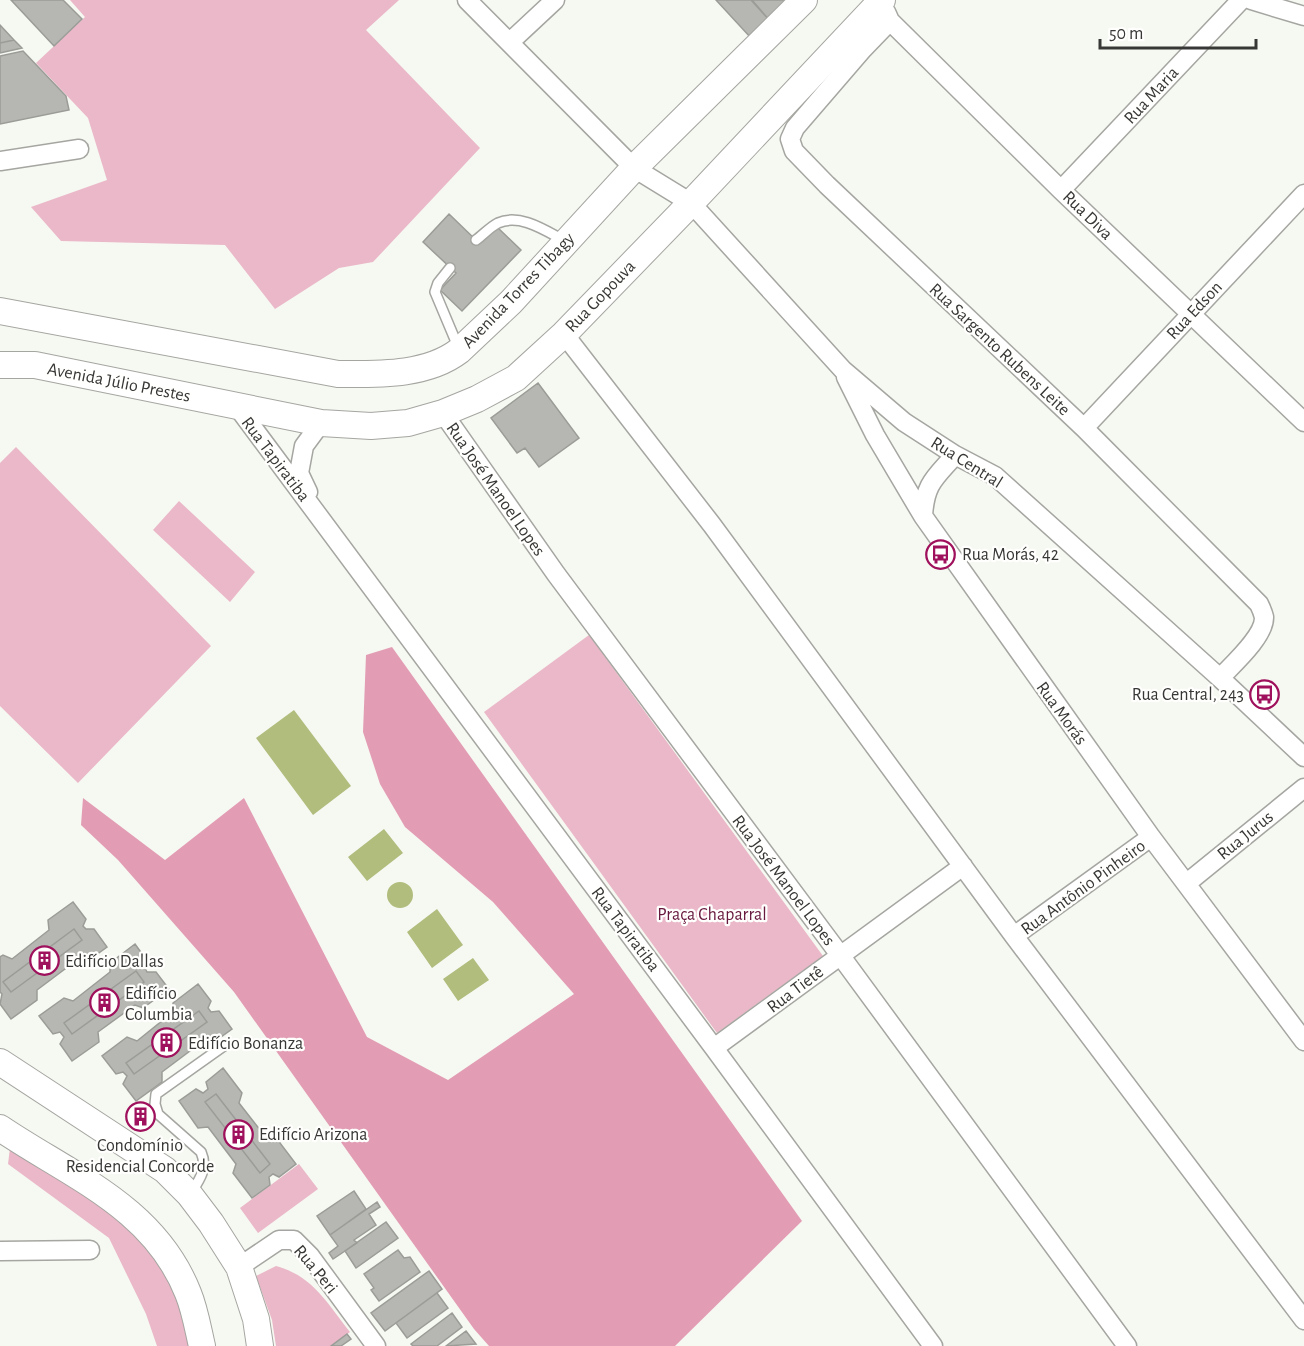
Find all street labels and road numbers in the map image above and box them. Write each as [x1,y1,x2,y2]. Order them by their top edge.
street label: Rua Maria [1121,64,1182,128]
street label: Rua Diva [1059,188,1116,244]
street label: Avenida Torres Tibagy [459,229,579,352]
street label: Rua Gopouva [562,257,639,336]
street label: Rua Edson [1164,278,1226,343]
street label: Rua Sargento Rubens Leite [926,280,1073,419]
street label: Avenida Júlio Prestes [46,360,192,406]
street label: Rua Tapiratiba [238,414,313,505]
street label: Rua José Manoel Lopes [442,420,548,560]
street label: Rua Central [927,434,1006,492]
street label: Rua Morás [1032,679,1090,748]
street label: Rua Jurus [1214,808,1277,864]
street label: Rua José Manoel Lopes [728,812,838,949]
street label: Rua Antônio Pinheiro [1018,837,1149,939]
street label: Rua Tapiratiba [588,884,663,975]
street label: Rua Tietê [764,963,827,1017]
street label: Rua Peri [290,1242,341,1297]

